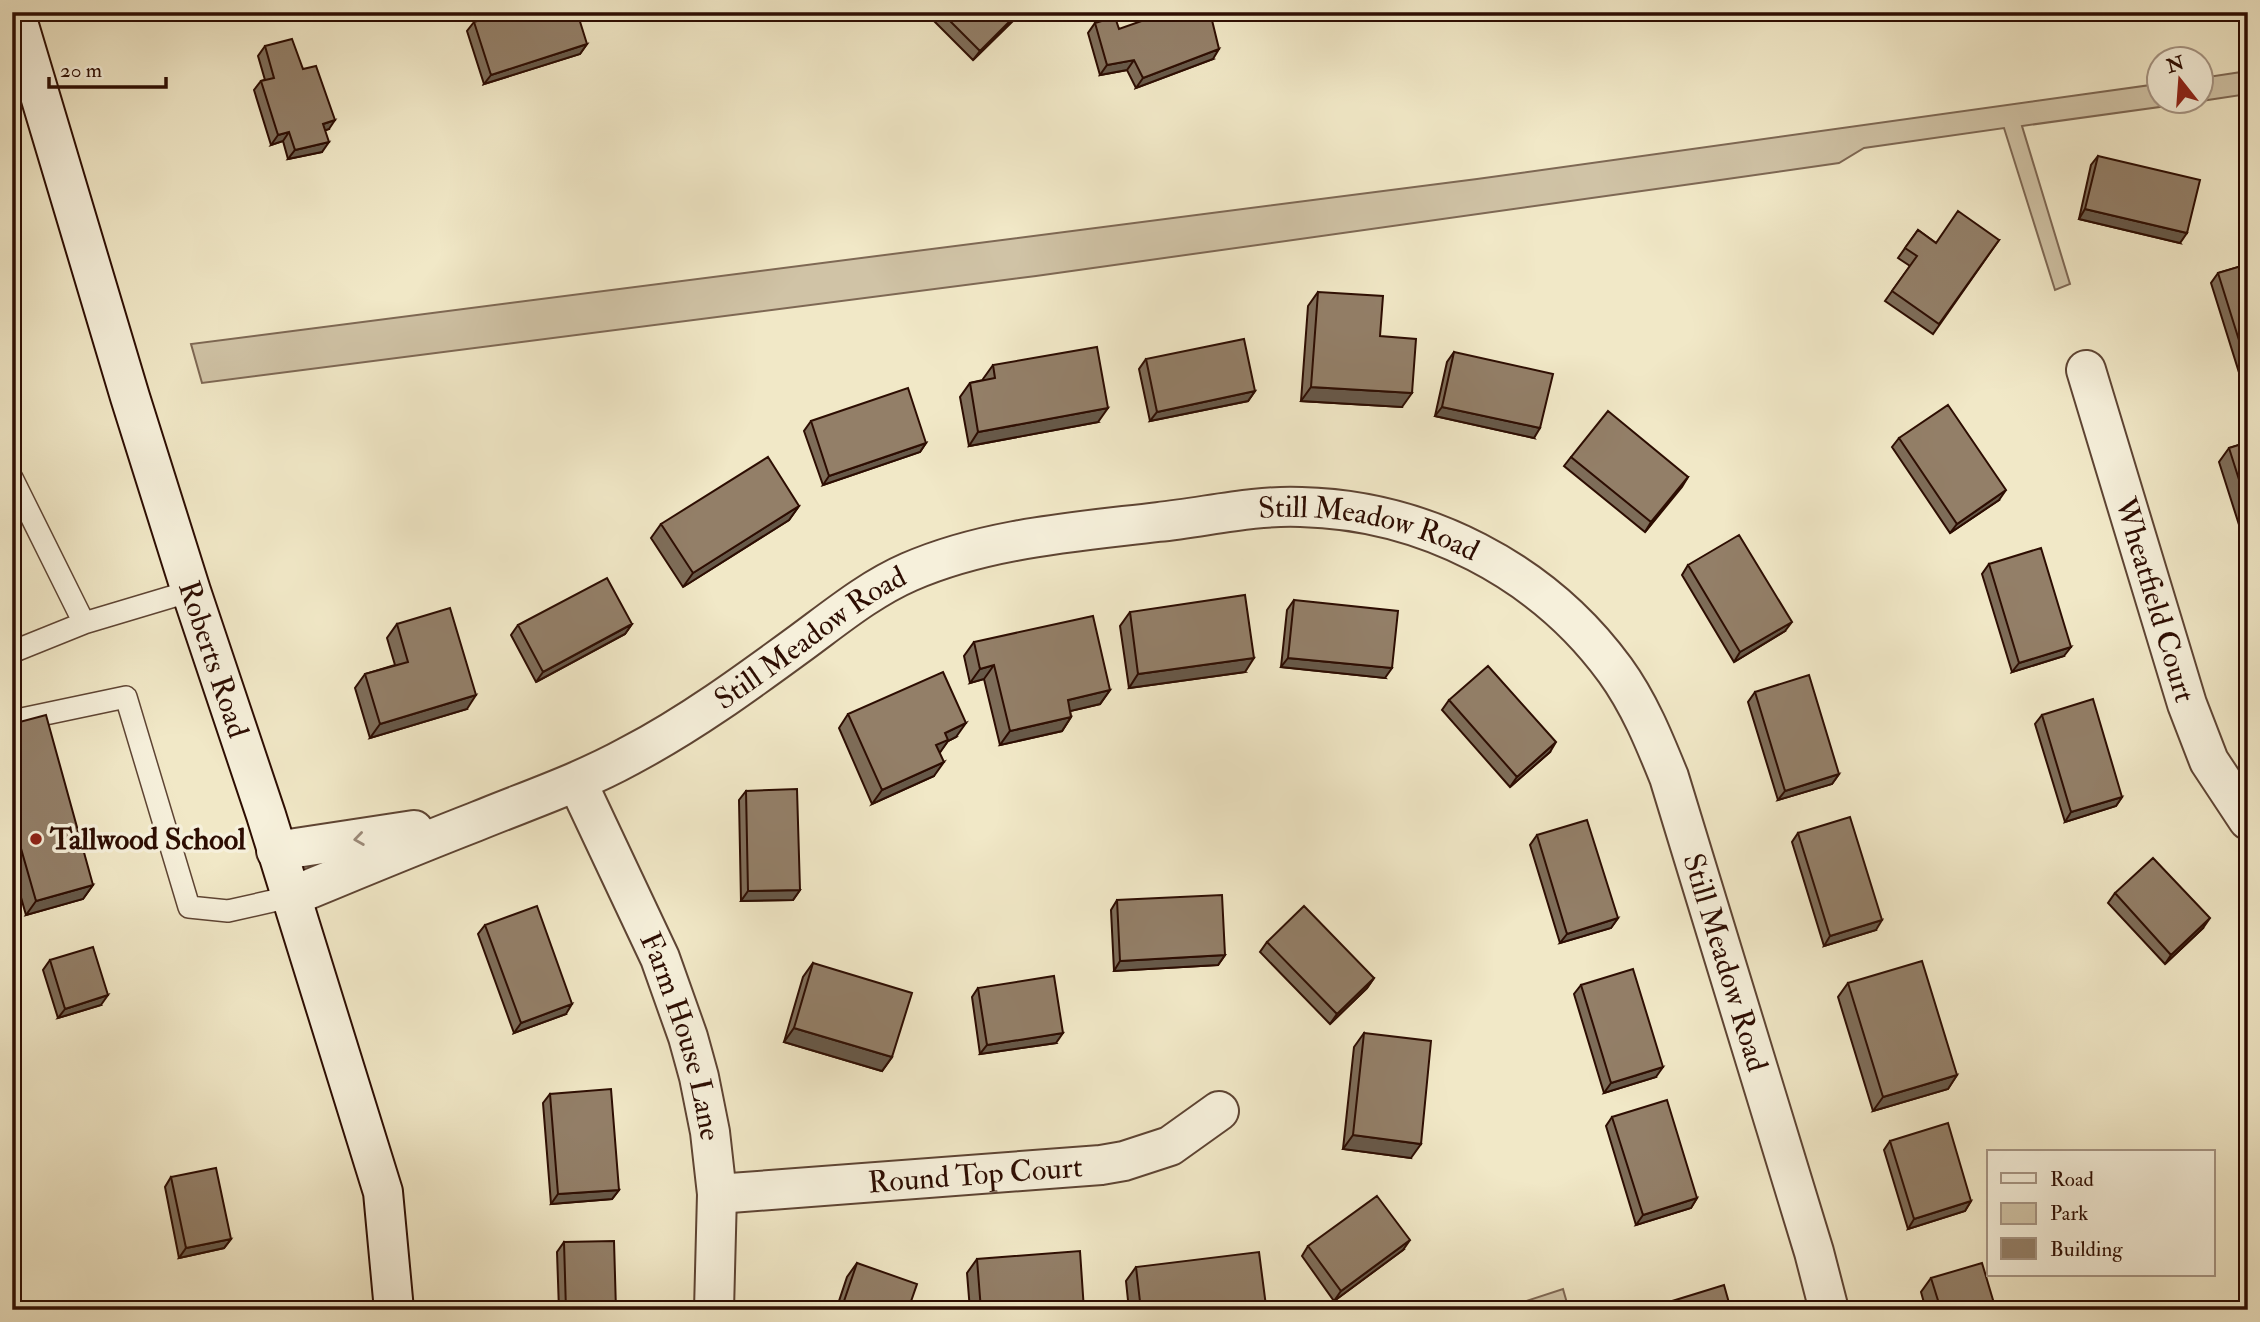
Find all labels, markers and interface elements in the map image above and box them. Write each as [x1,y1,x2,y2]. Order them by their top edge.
scale bar [49,46,166,90]
north arrow [2144,46,2214,116]
text: N [2163,50,2188,79]
text: 20 m [60,57,102,84]
street label: Still Meadow Road [1257,488,1486,569]
street label: Wheatfield Court [2107,492,2204,707]
street label: Still Meadow Road [707,558,912,718]
street label: Roberts Road [170,576,257,743]
place label: Tallwood School [49,821,246,858]
marker: Tallwood School [28,831,44,847]
one-way arrow [353,831,365,846]
street label: Still Meadow Road [1675,849,1776,1076]
street label: Farm House Lane [632,926,729,1142]
street label: Round Top Court [867,1148,1084,1201]
legend [1987,1150,2214,1276]
text: Road [2050,1166,2095,1193]
text: Park [2050,1200,2088,1227]
text: Building [2050,1236,2123,1263]

